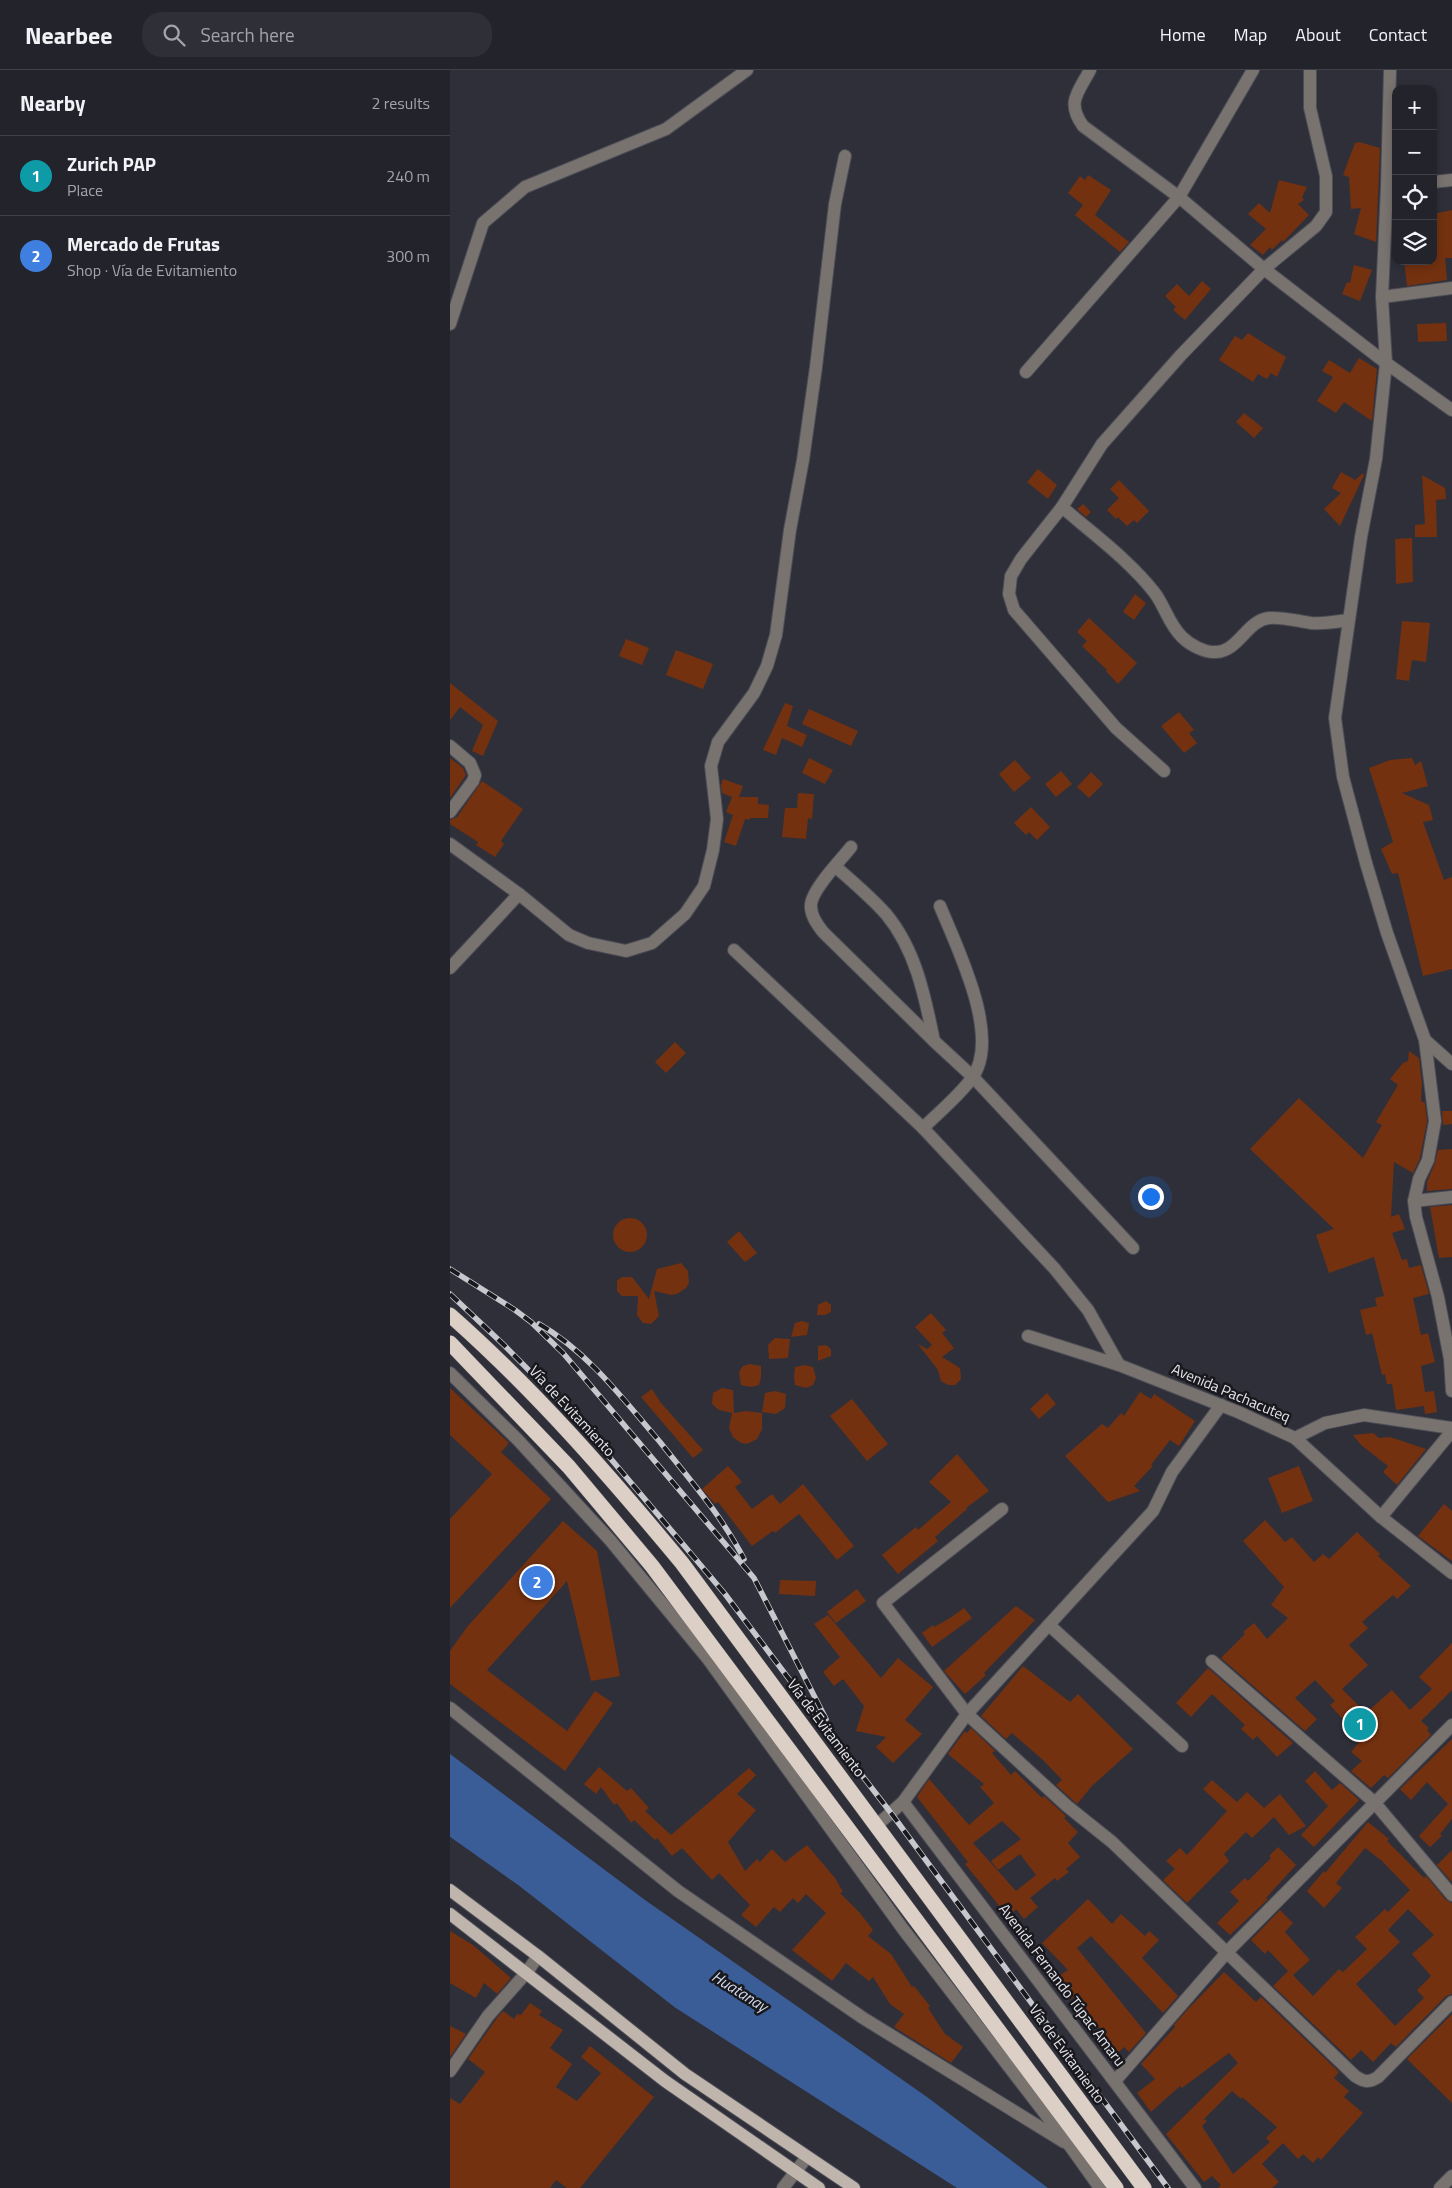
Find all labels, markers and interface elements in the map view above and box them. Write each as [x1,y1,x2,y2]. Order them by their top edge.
search box [142,12,492,57]
text: Nearbee [25,17,112,53]
text: Search here [200,20,295,49]
icon: search [160,21,188,49]
text: Home [1160,21,1206,48]
text: Map [1234,21,1267,48]
text: About [1295,21,1341,48]
text: Contact [1369,21,1427,48]
map controls [1392,85,1437,265]
button: + [1392,85,1437,130]
text: Nearby [20,87,85,119]
text: 2 results [371,91,430,115]
button: − [1392,130,1437,175]
text: Zurich PAP [67,149,156,178]
text: 1 [32,164,40,188]
text: 240 m [386,164,430,188]
button: locate [1392,175,1437,220]
text: Place [67,178,103,202]
button: layers [1392,220,1437,265]
text: Mercado de Frutas [67,229,220,258]
text: 2 [32,244,40,268]
text: 300 m [386,244,430,268]
text: Shop · Vía de Evitamiento [67,258,237,282]
your location [1138,1184,1164,1210]
street label: Avenida Pachacuteq [1168,1357,1294,1428]
street label: Vía de Evitamiento [524,1360,621,1462]
pin: 2 [521,1563,553,1601]
street label: Vía de Evitamiento [782,1674,871,1782]
pin: 1 [1344,1705,1376,1743]
street label: Avenida Fernando Túpac Amaru [993,1898,1131,2071]
water label: Huatanay [707,1964,774,2019]
street label: Vía de Evitamiento [1024,1999,1111,2108]

